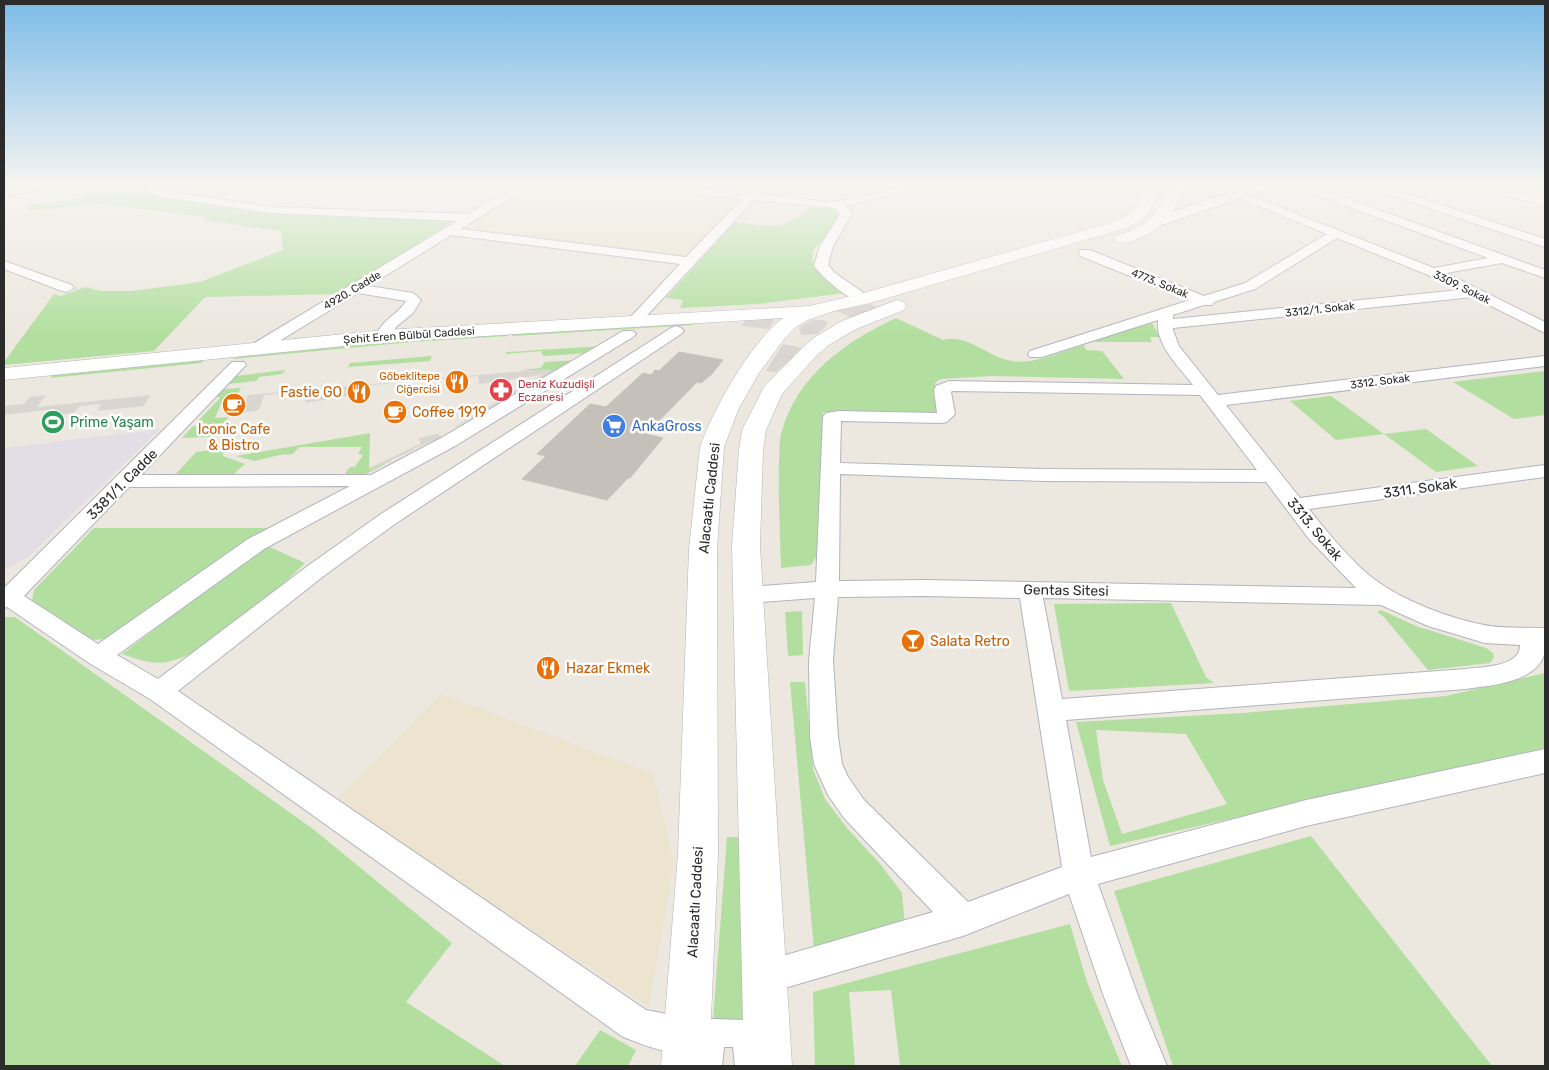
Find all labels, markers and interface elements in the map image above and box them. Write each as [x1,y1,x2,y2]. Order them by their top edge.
street label: 4773. Sokak [1129,266,1191,301]
street label: 4920. Cadde [321,268,383,313]
street label: 3309. Sokak [1431,268,1493,307]
street label: 3312/1. Sokak [1285,299,1356,320]
street label: Şehit Eren Bülbül Caddesi [343,324,475,347]
restaurant icon: Göbeklitepe Ciğercisi [444,369,470,395]
place label: Göbeklitepe Ciğercisi [379,370,440,396]
street label: 3312. Sokak [1349,371,1411,392]
pharmacy icon: Deniz Kuzudişli Eczanesi [488,377,514,403]
place label: Deniz Kuzudişli Eczanesi [518,378,595,404]
restaurant icon: Fastie GO [346,379,372,405]
place label: Fastie GO [280,384,342,401]
cafe icon: Iconic Cafe & Bistro [221,392,247,418]
cafe icon: Coffee 1919 [382,399,408,425]
place label: Coffee 1919 [412,404,487,421]
sports icon: Prime Yaşam [40,409,66,435]
supermarket icon: AnkaGross [601,413,627,439]
place label: Prime Yaşam [70,414,154,431]
place label: AnkaGross [632,418,702,435]
place label: Iconic Cafe & Bistro [198,421,271,454]
street label: Alacaatlı Caddesi [695,442,724,554]
street label: 3381/1. Cadde [83,445,161,523]
street label: 3311. Sokak [1382,475,1459,502]
street label: 3313. Sokak [1283,494,1346,565]
street label: Gentas Sitesi [1023,581,1109,600]
bar icon: Salata Retro [900,628,926,654]
place label: Salata Retro [930,633,1010,650]
restaurant icon: Hazar Ekmek [535,655,561,681]
place label: Hazar Ekmek [566,660,651,677]
street label: Alacaatlı Caddesi [684,846,707,958]

